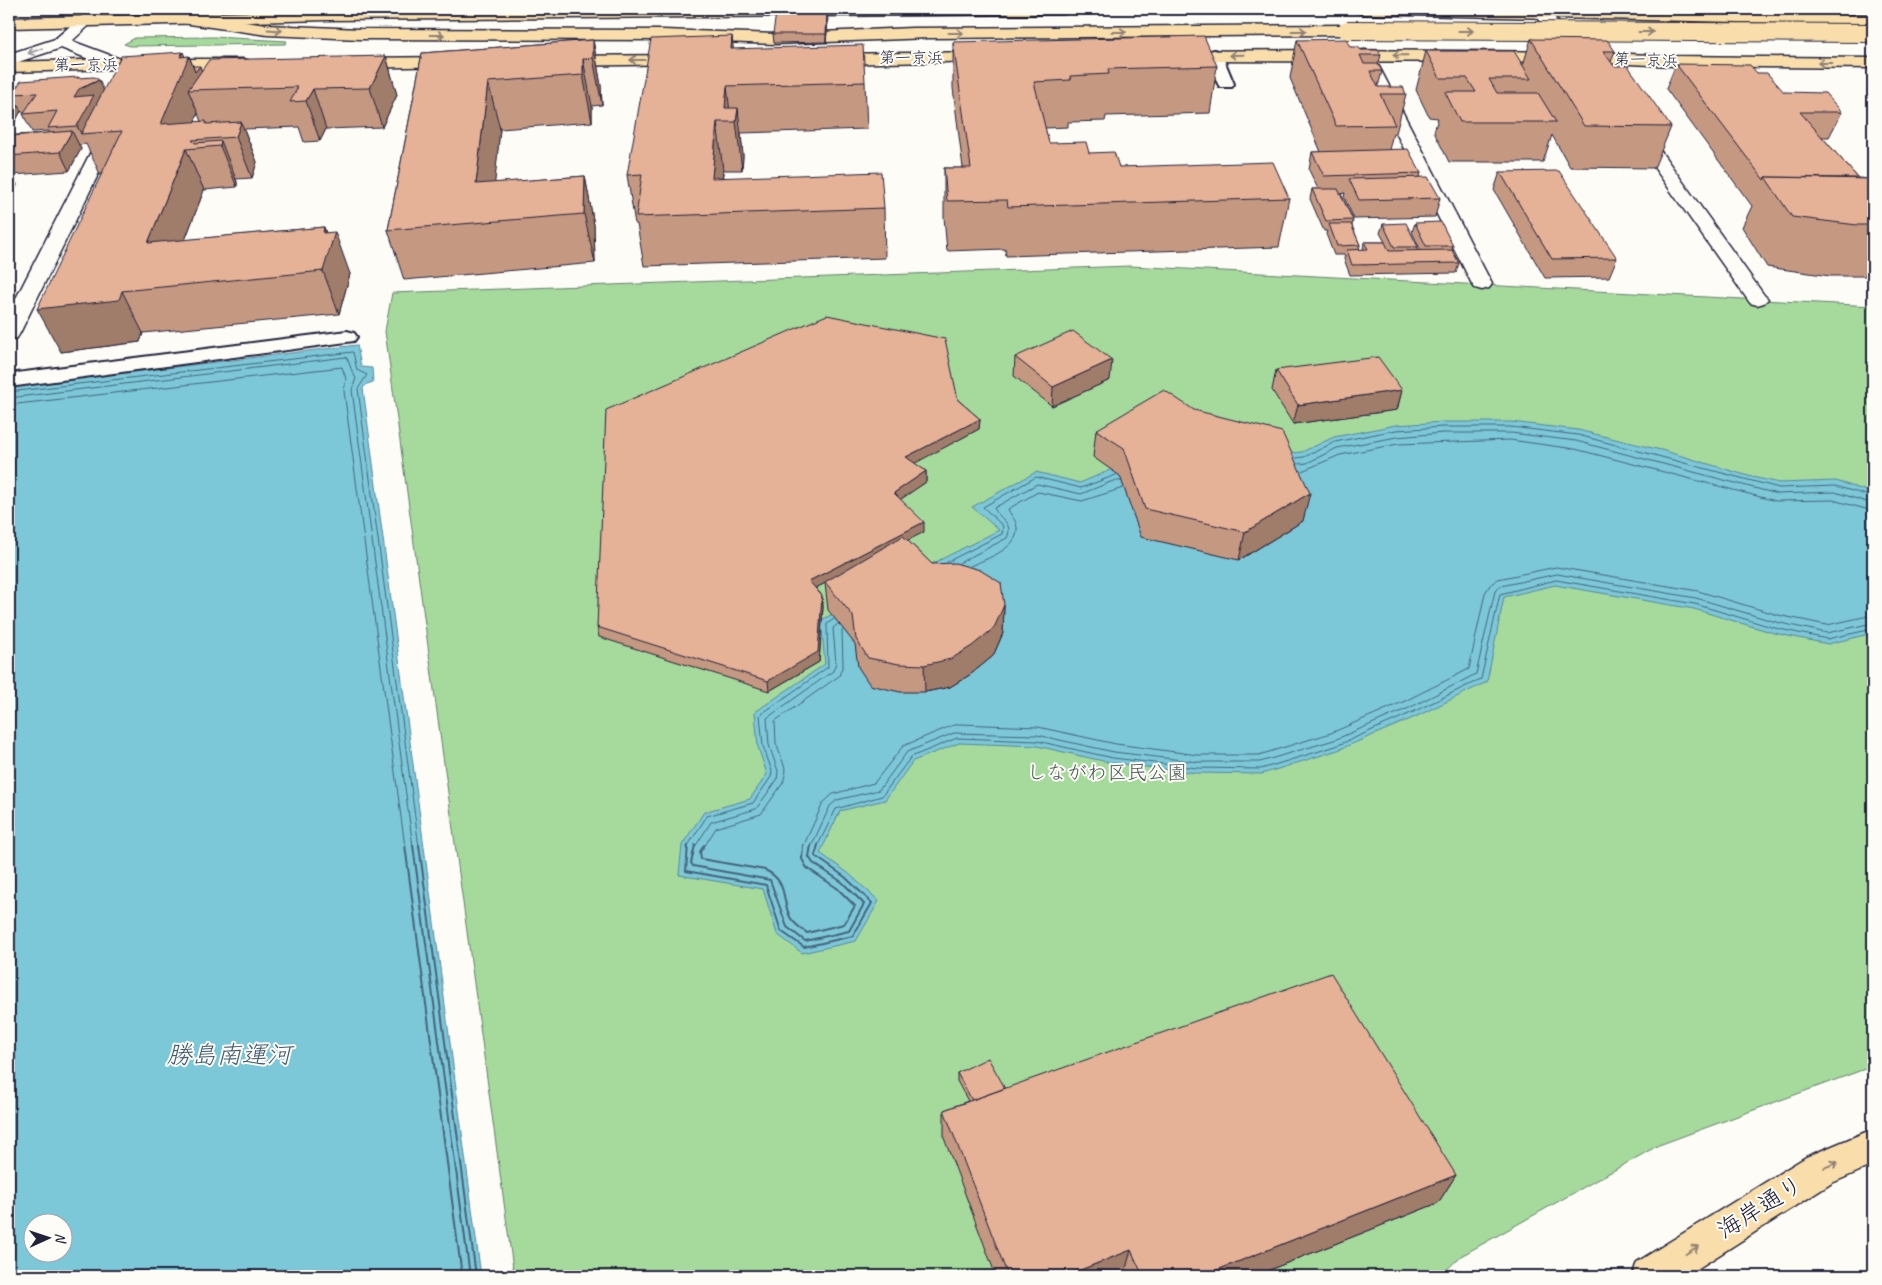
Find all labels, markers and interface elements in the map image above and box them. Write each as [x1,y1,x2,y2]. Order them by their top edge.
one-way arrow [266,26,282,35]
one-way arrow [1290,26,1306,35]
one-way arrow [1458,26,1474,36]
one-way arrow [1110,27,1127,37]
one-way arrow [1638,27,1654,37]
one-way arrow [948,28,964,38]
one-way arrow [428,30,445,40]
one-way arrow [28,47,43,56]
street label: 第一京浜 [879,48,943,68]
street label: 第一京浜 [1614,49,1678,71]
one-way arrow [1229,50,1246,60]
one-way arrow [1392,50,1408,60]
street label: 第一京浜 [54,54,118,76]
one-way arrow [629,55,646,65]
one-way arrow [1817,58,1833,68]
park label: しながわ区民公園 [1027,760,1187,785]
water label: 勝島南運河 [166,1039,295,1071]
one-way arrow [1823,1160,1838,1170]
street label: 海岸通り [1711,1169,1809,1245]
north arrow [22,1212,72,1262]
text: N [52,1233,69,1244]
one-way arrow [1685,1244,1699,1254]

